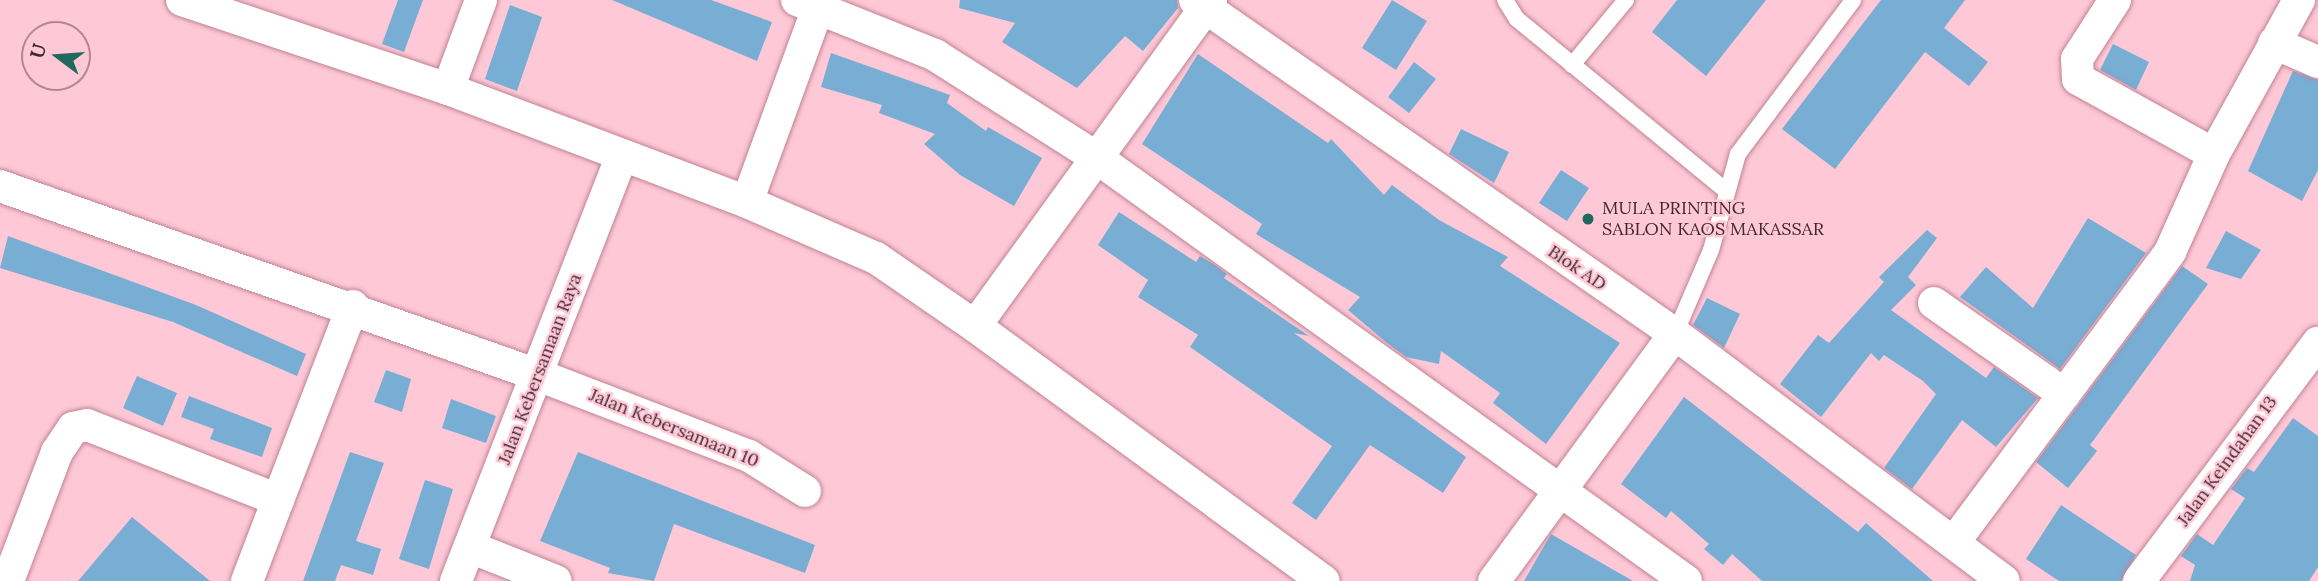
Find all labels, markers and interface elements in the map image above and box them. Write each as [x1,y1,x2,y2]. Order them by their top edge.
north arrow [21,21,91,91]
text: U [24,41,51,61]
place label: MULA PRINTING SABLON KAOS MAKASSAR [1602,198,1824,241]
marker: MULA PRINTING SABLON KAOS MAKASSAR [1580,211,1596,227]
street label: Blok AD [1544,241,1610,295]
street label: Jalan Kebersamaan Raya [494,271,586,467]
street label: Jalan Kebersamaan 10 [586,384,762,472]
street label: Jalan Keindahan 13 [2173,392,2281,530]

